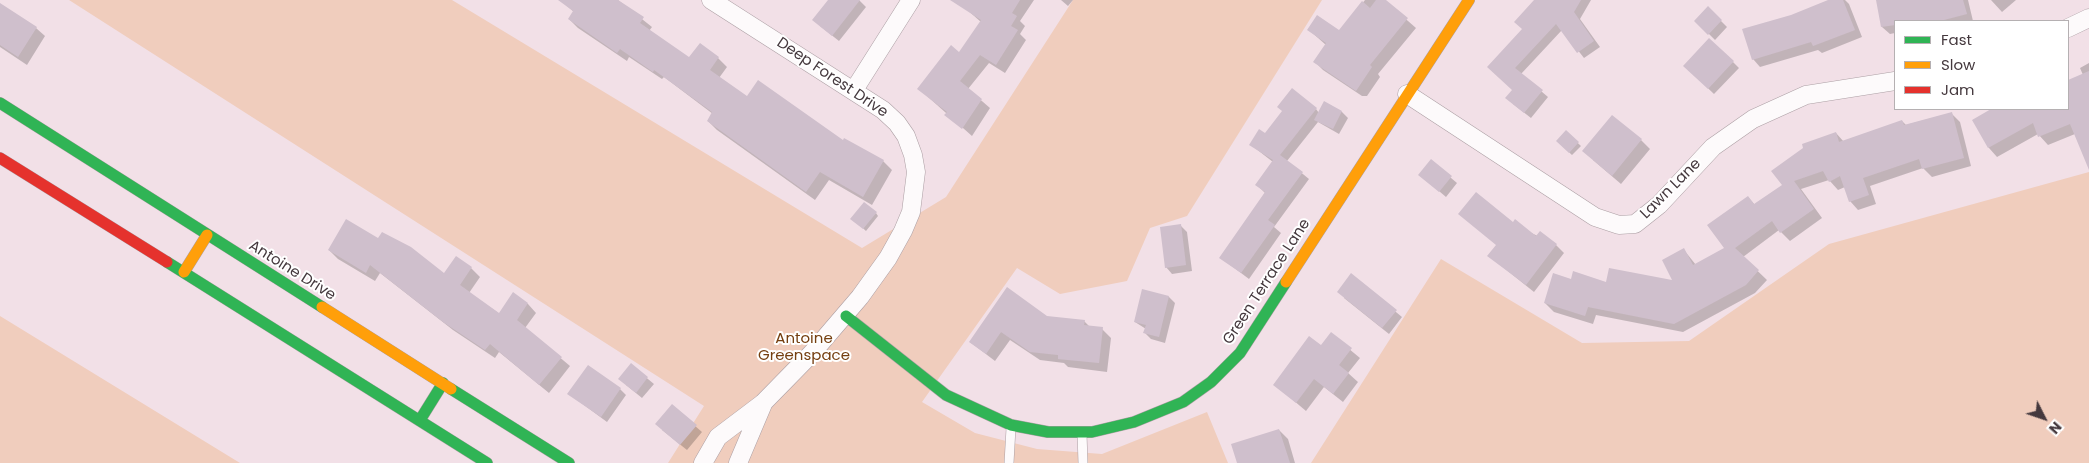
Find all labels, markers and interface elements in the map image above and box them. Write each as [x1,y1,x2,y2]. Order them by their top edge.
legend [1894,20,2069,110]
text: Fast [1941,29,1972,50]
street label: Deep Forest Drive [773,34,891,122]
text: Slow [1941,54,1975,75]
text: Jam [1941,79,1975,100]
street label: Lawn Lane [1637,155,1705,223]
street label: Green Terrace Lane [1220,216,1314,348]
street label: Antoine Drive [245,237,339,305]
park label: Antoine Greenspace [758,330,850,365]
north arrow [2019,393,2069,443]
text: N [2044,417,2066,438]

